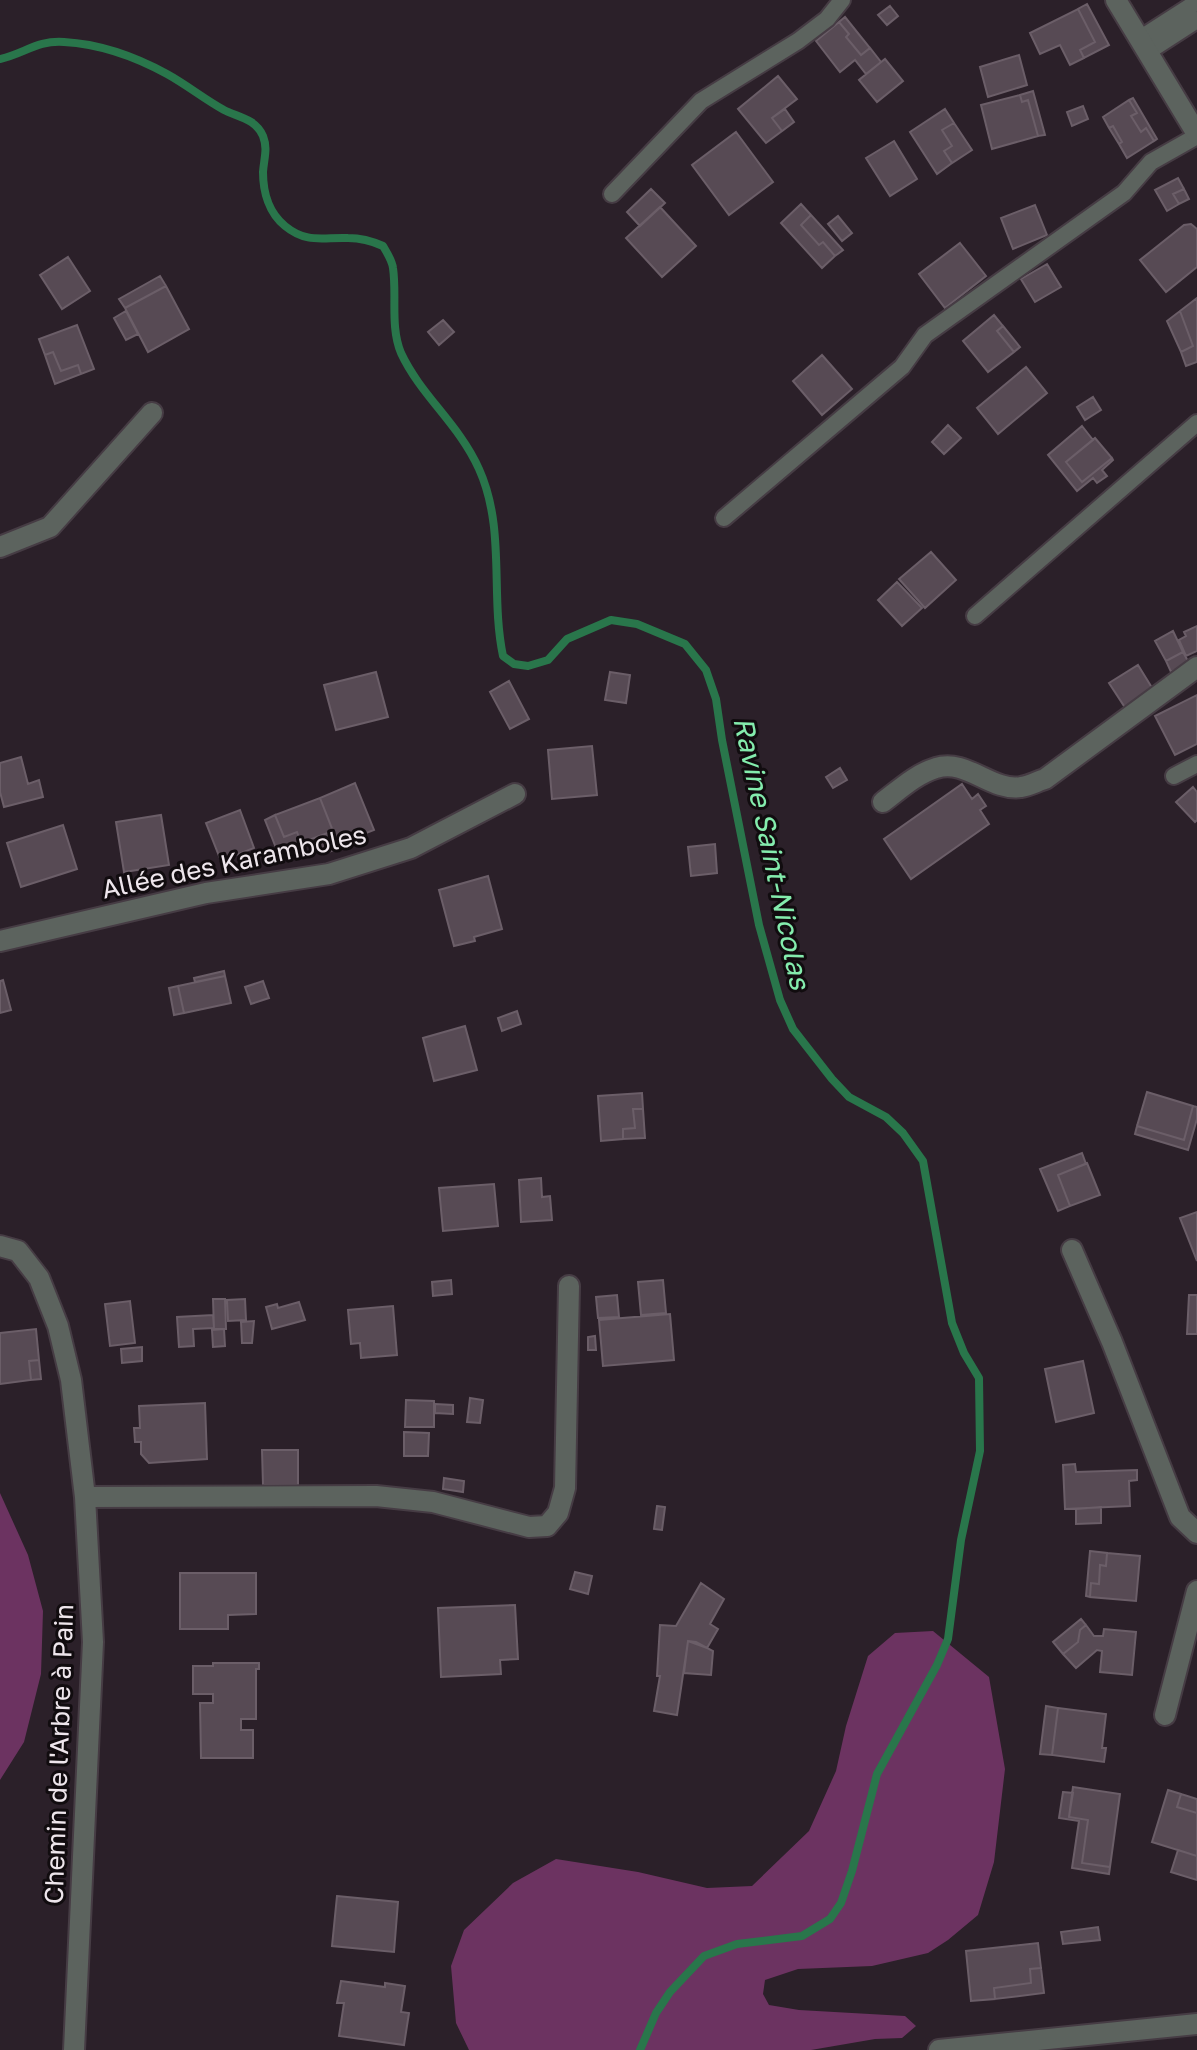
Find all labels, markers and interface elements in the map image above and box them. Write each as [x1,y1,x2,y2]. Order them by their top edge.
water label: Ravine Saint-Nicolas [727,714,818,993]
street label: Allée des Karamboles [99,818,369,905]
street label: Chemin de l'Arbre à Pain [38,1603,79,1905]

